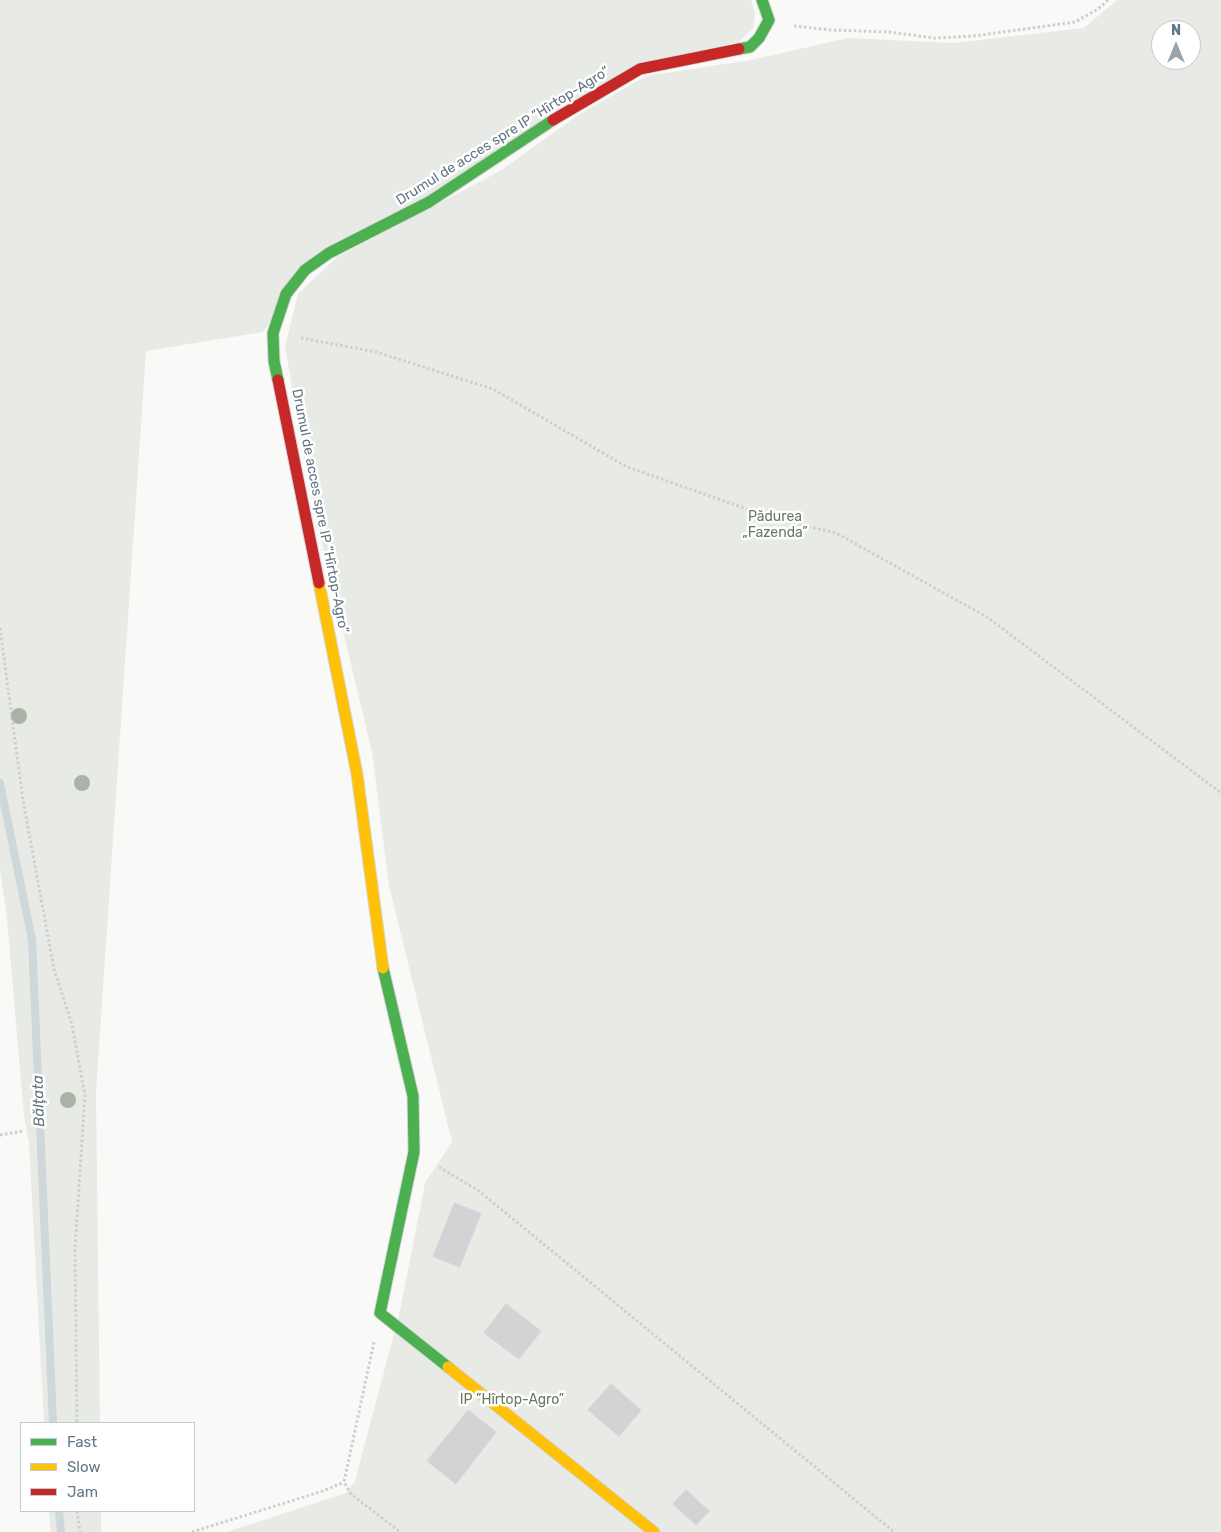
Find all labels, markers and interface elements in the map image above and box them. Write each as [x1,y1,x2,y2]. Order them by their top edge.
north arrow [1151,20,1201,70]
text: N [1171,22,1181,39]
street label: Drumul de acces spre IP ”Hîrtop-Agro” [393,63,613,209]
street label: Drumul de acces spre IP ”Hîrtop-Agro” [288,387,352,635]
park label: Pădurea „Fazenda” [742,509,808,542]
water label: Bălţata [29,1075,49,1127]
park label: IP ”Hîrtop-Agro” [460,1392,564,1408]
legend [20,1422,195,1512]
text: Fast [67,1433,97,1451]
text: Slow [67,1458,100,1476]
text: Jam [67,1483,98,1501]

